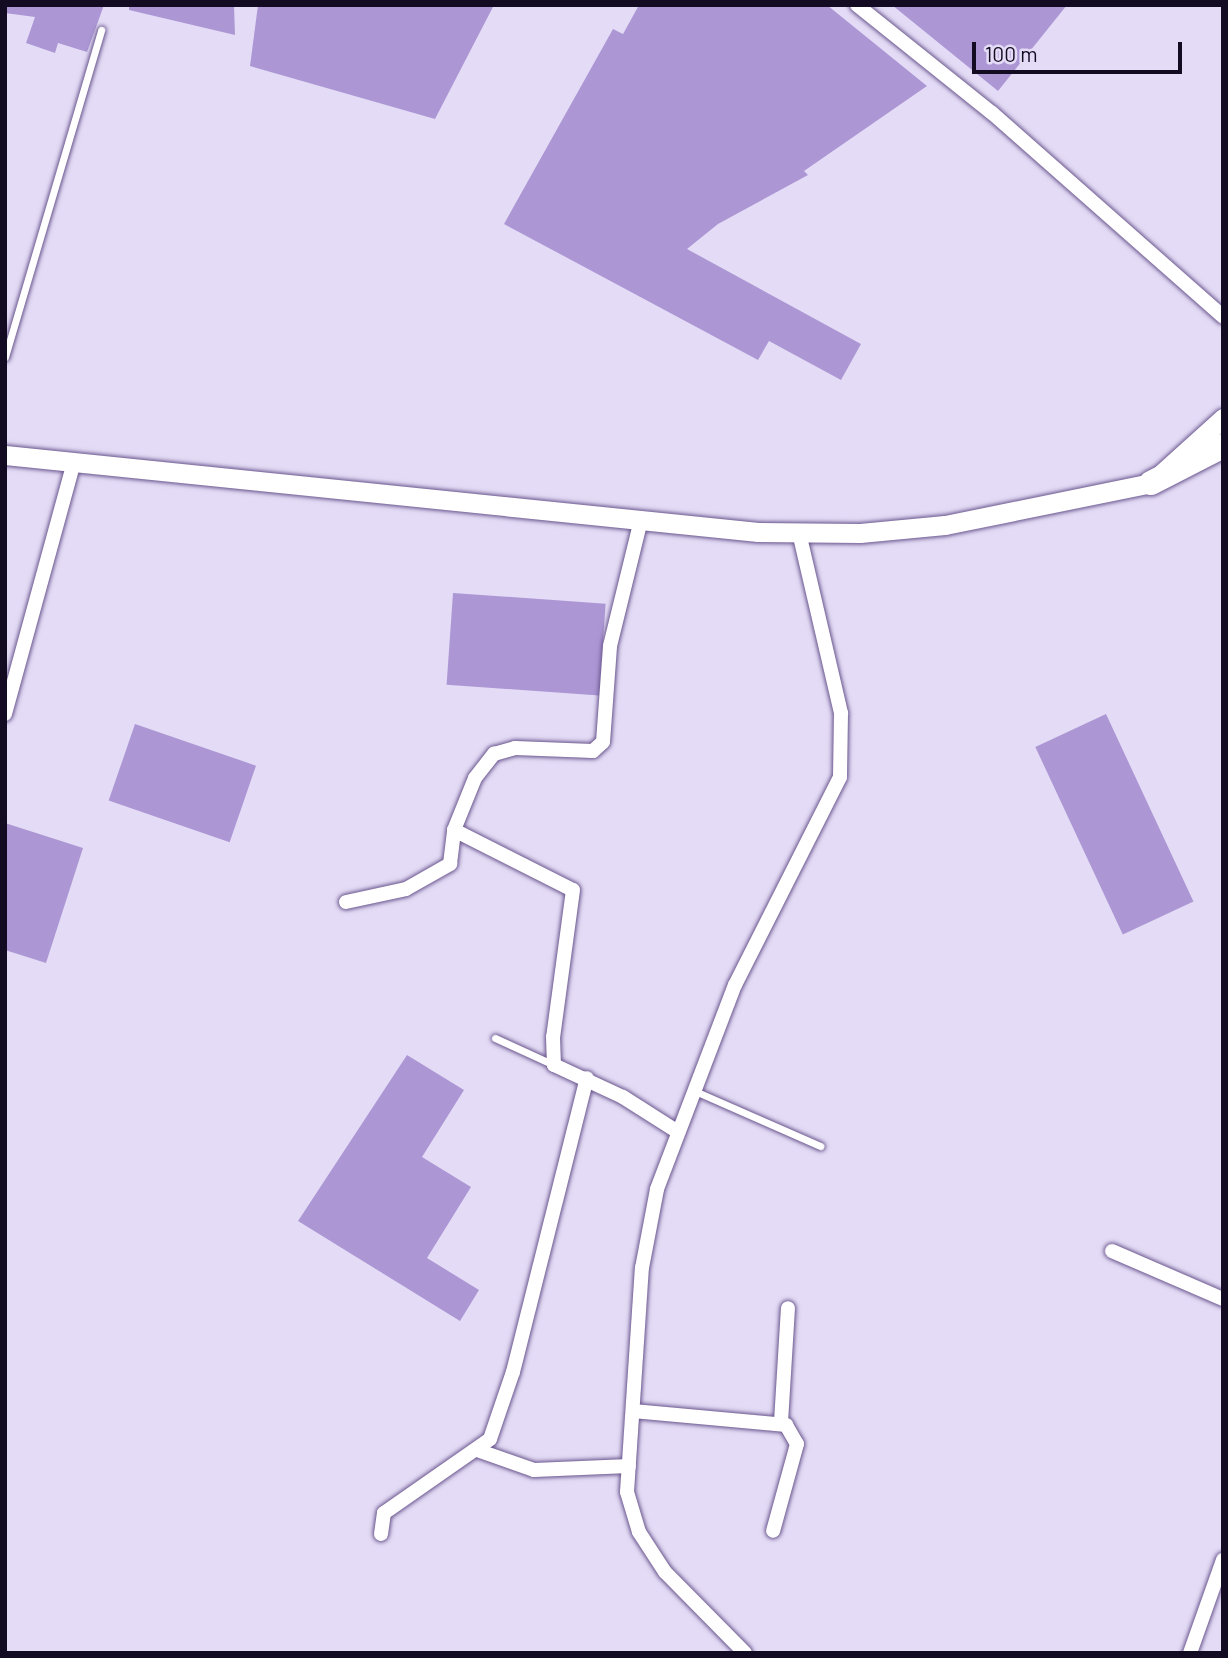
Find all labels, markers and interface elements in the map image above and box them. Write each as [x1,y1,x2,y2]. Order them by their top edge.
scale bar [976,28,1186,72]
text: 100 m [985,41,1038,66]

